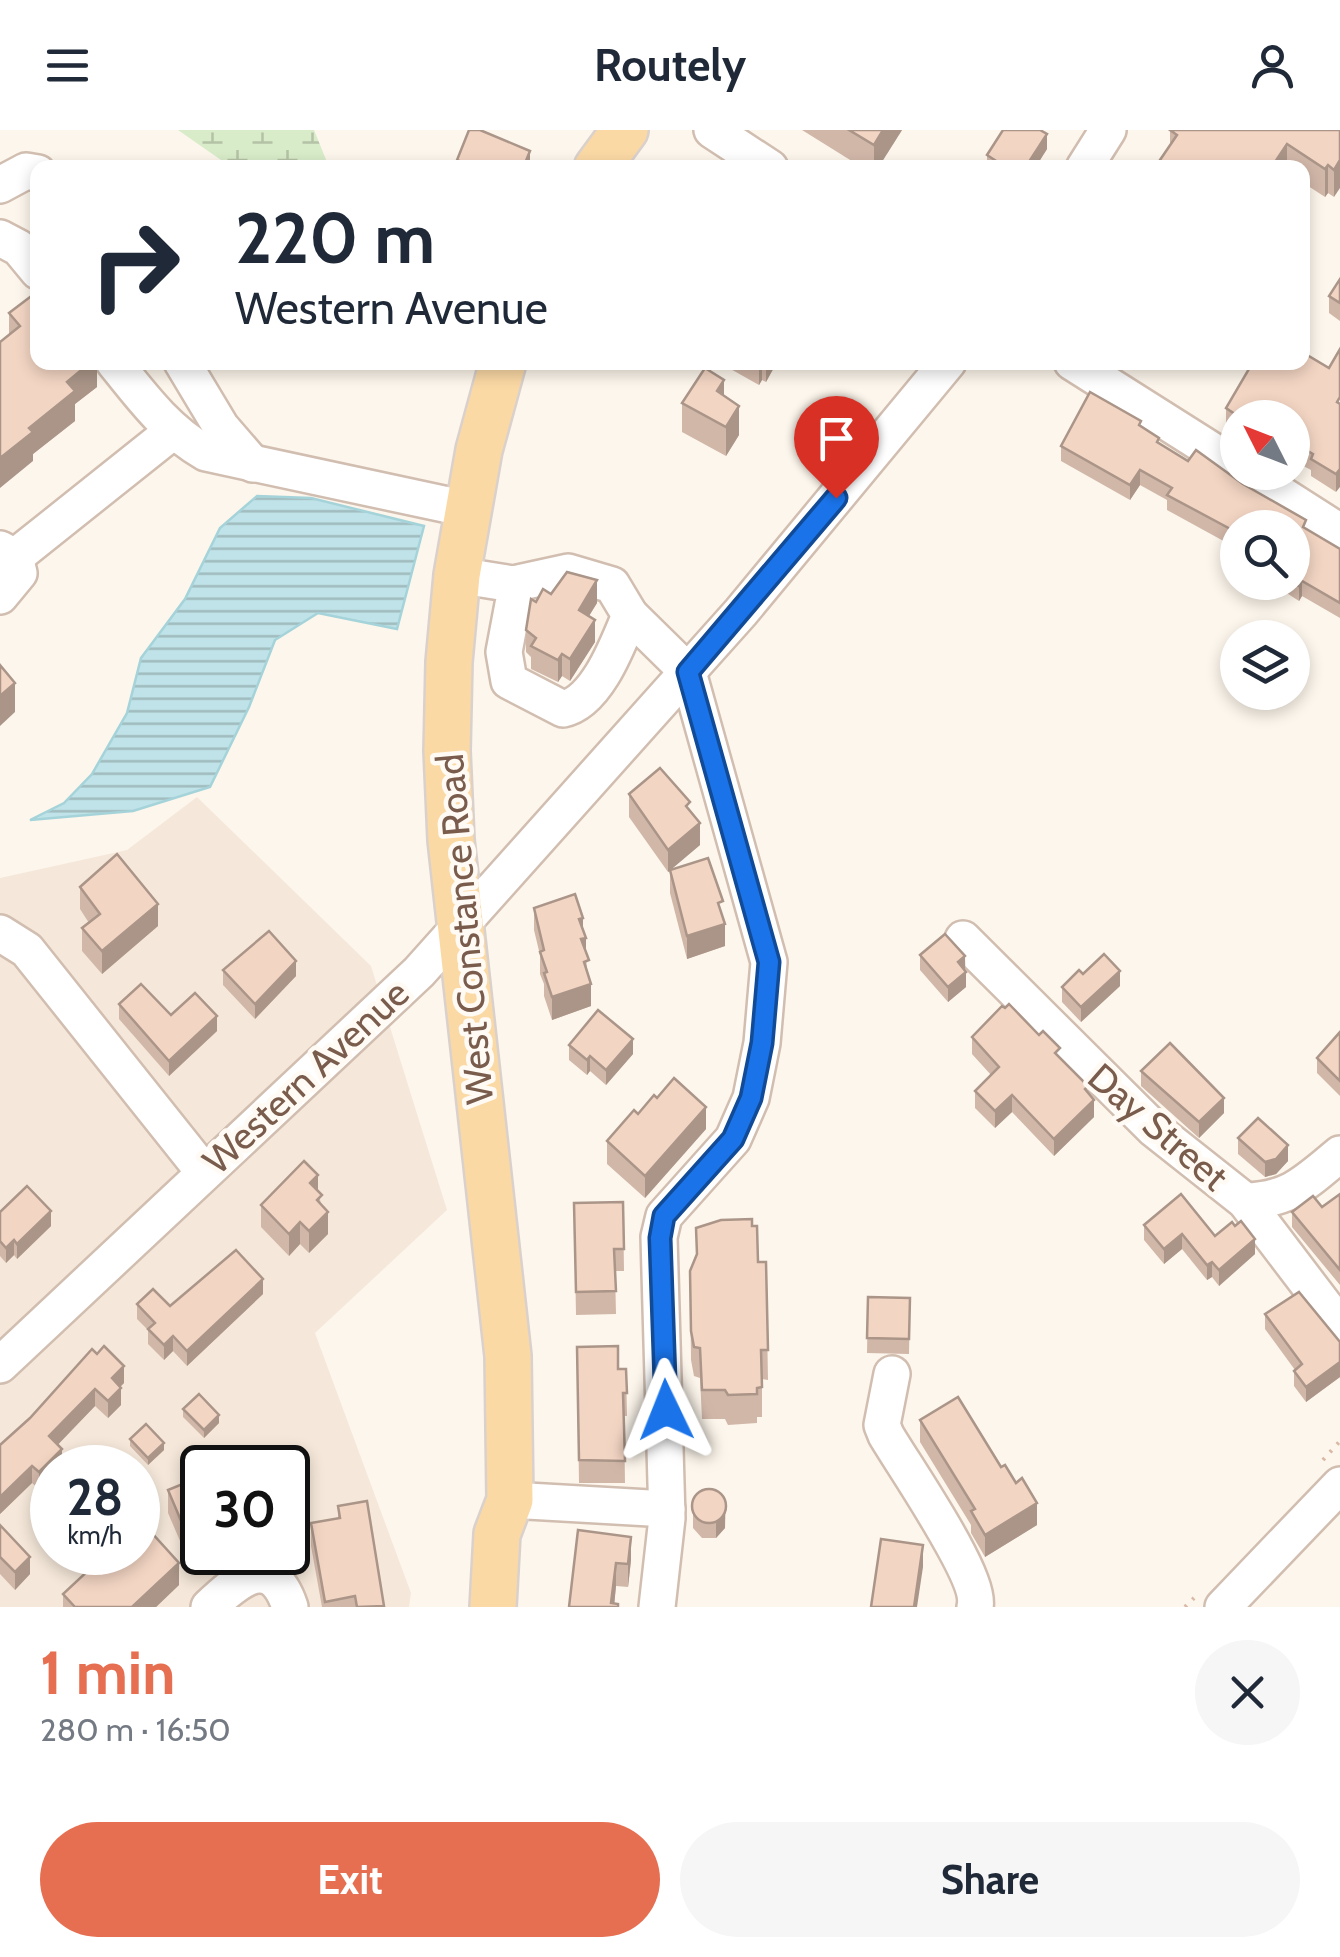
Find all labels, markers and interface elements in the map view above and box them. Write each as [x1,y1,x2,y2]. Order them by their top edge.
icon: menu [40,38,95,93]
text: Routely [594,38,746,92]
icon: person [1245,38,1300,93]
text: 220 m [235,195,435,281]
icon: right [70,200,200,330]
text: Western Avenue [235,281,548,335]
pin [794,396,879,499]
north arrow [1220,400,1310,490]
map controls [1220,400,1310,710]
icon: arrive [809,411,864,466]
button: search [1220,510,1310,600]
button: layers [1220,620,1310,710]
street label: West Constance Road [426,752,503,1106]
street label: Western Avenue [193,969,418,1184]
street label: Day Street [1079,1053,1238,1200]
position arrow [614,1358,718,1462]
speed limit sign: 30 [180,1445,310,1575]
text: 28 [67,1467,123,1528]
text: km/h [68,1520,122,1550]
text: 1 min [40,1636,175,1709]
button: close [1195,1640,1300,1745]
text: 280 m · 16:50 [40,1710,231,1749]
button: Exit [40,1822,660,1937]
button: Share [680,1822,1300,1937]

